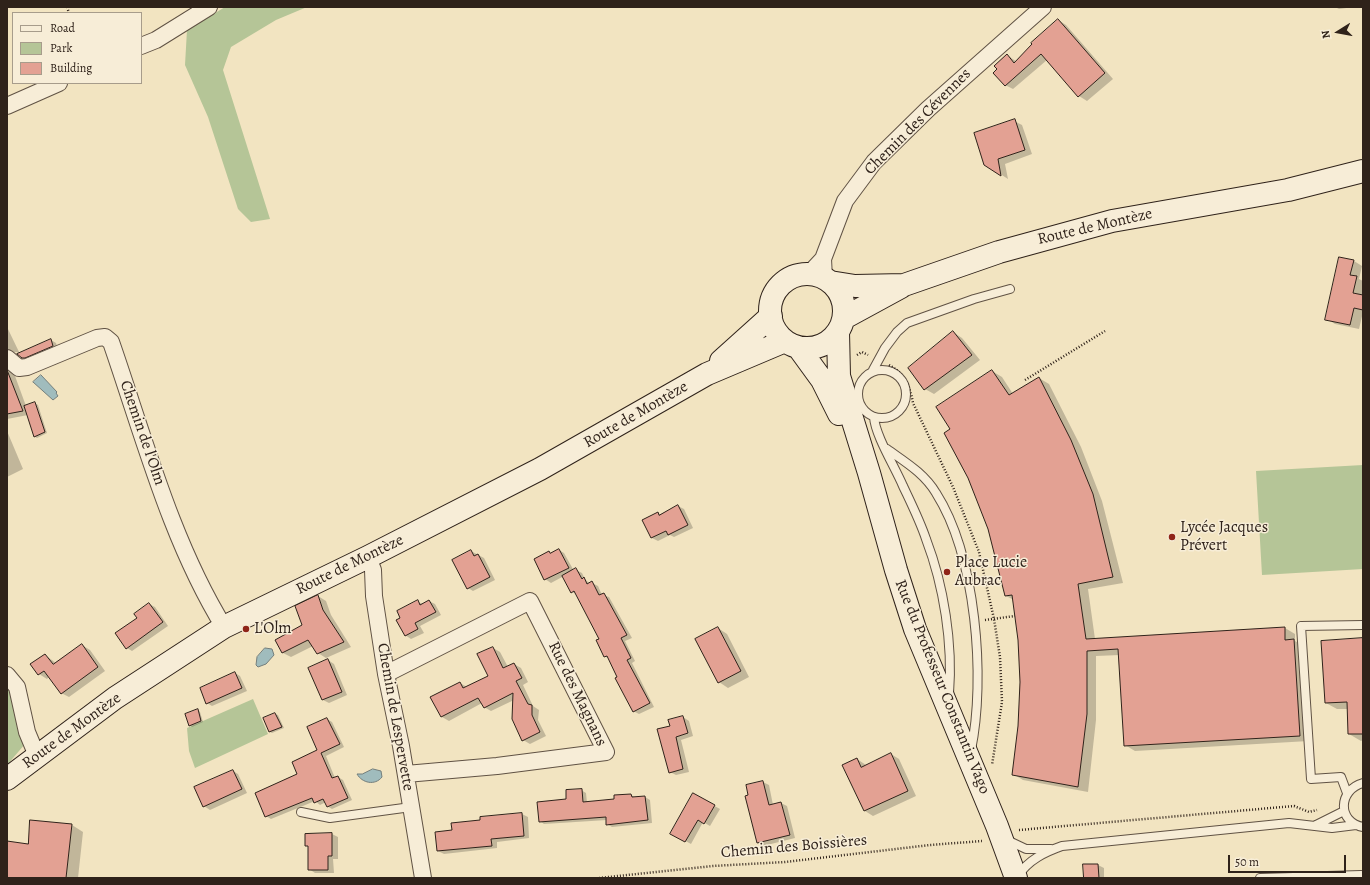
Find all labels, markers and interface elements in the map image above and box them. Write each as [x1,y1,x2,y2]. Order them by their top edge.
legend [12,12,142,84]
north arrow [1318,12,1358,52]
text: Road [50,20,75,36]
text: N [1318,29,1334,40]
text: Park [50,40,73,56]
text: Building [50,60,92,76]
street label: Chemin des Cévennes [861,65,975,179]
street label: Route de Montèze [1036,204,1154,250]
street label: Route de Montèze [580,377,692,453]
street label: Chemin de l'Olm [115,378,169,488]
place label: Lycée Jacques Prévert [1180,518,1268,556]
street label: Route de Montèze [293,531,407,599]
marker: Lycée Jacques Prévert [1167,532,1177,542]
place label: Place Lucie Aubrac [955,553,1027,591]
marker: Place Lucie Aubrac [942,567,952,577]
street label: Rue du Professeur Constantin Vago [890,577,994,797]
place label: L'Olm [254,619,292,639]
marker: L'Olm [241,624,251,634]
street label: Rue des Magnans [543,639,611,749]
street label: Chemin de Lespervette [373,642,417,792]
street label: Route de Montèze [19,689,125,773]
street label: Chemin des Boissières [720,831,868,863]
scale bar [1230,847,1348,873]
text: 50 m [1235,854,1259,870]

